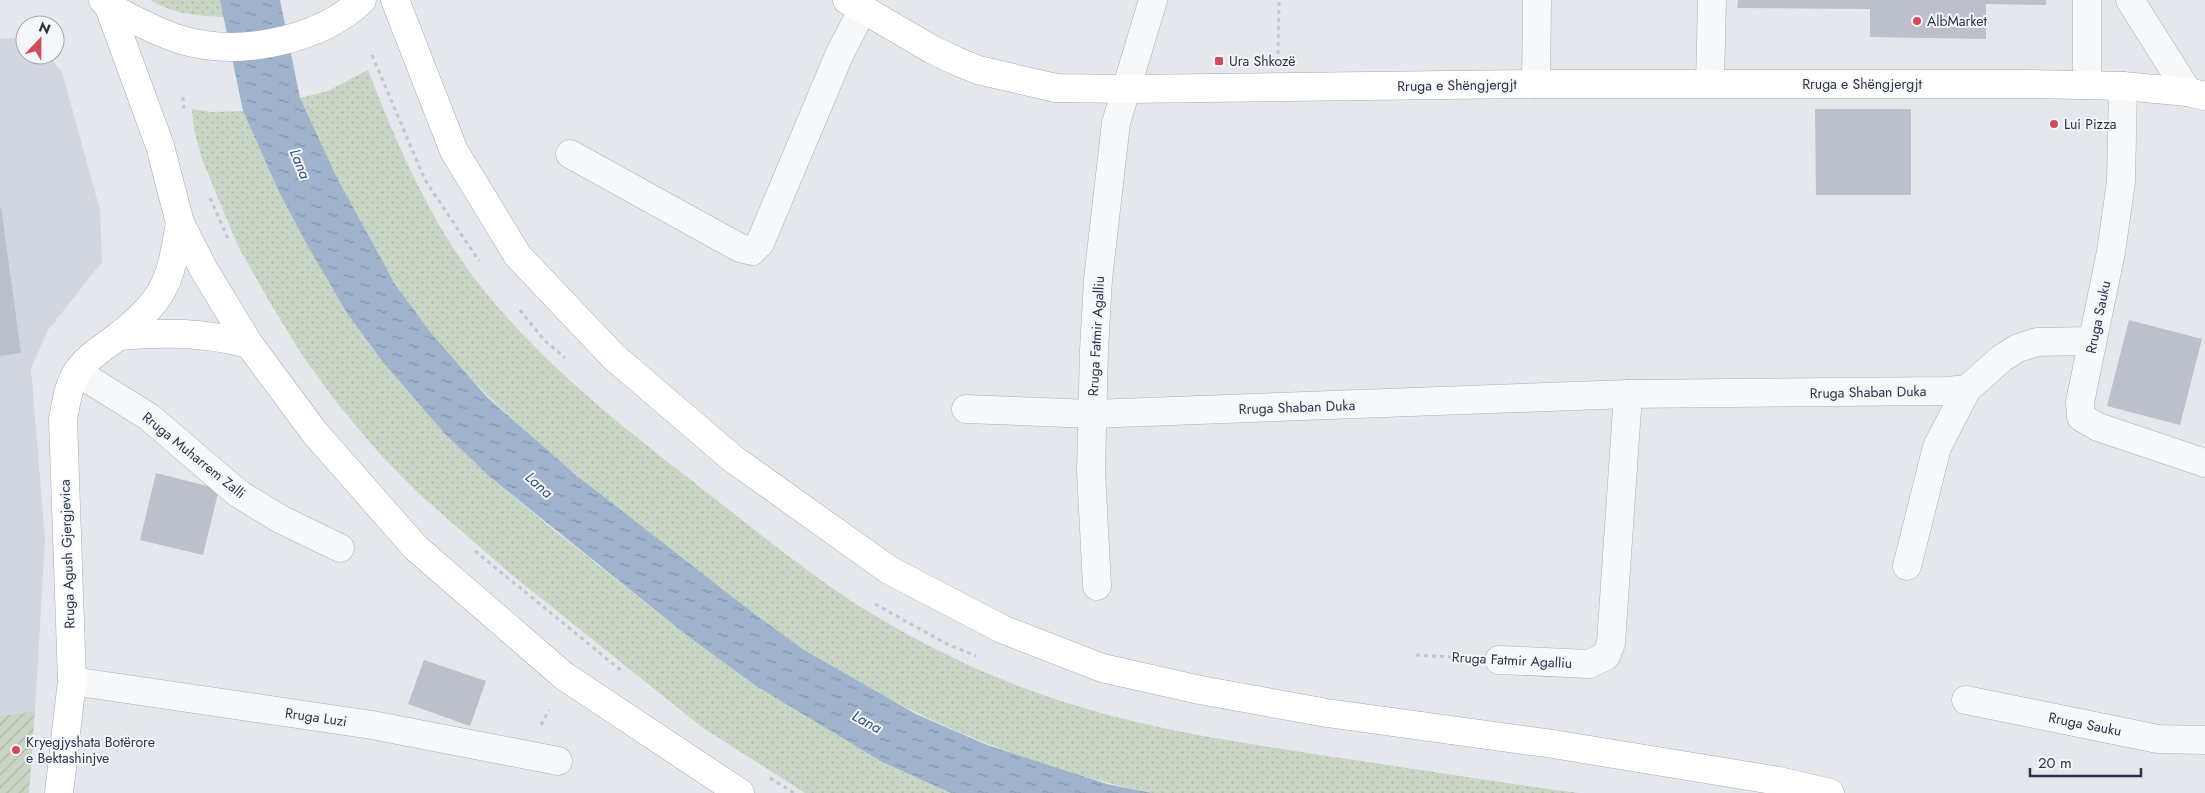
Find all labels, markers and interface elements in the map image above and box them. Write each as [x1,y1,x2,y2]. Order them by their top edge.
place label: AlbMarket [1927,11,1987,31]
north arrow [15,15,65,65]
marker: AlbMarket [1911,15,1923,27]
text: N [36,17,54,39]
place label: Ura Shkozë [1229,51,1295,71]
marker: Ura Shkozë [1213,55,1225,67]
street label: Rruga e Shëngjergjt [1397,74,1518,96]
street label: Rruga e Shëngjergjt [1802,74,1922,94]
place label: Lui Pizza [2064,114,2117,134]
marker: Lui Pizza [2048,118,2060,130]
water label: Lana [284,146,316,183]
street label: Rruga Fatmir Agalliu [1083,275,1109,397]
street label: Rruga Sauku [2081,279,2115,355]
street label: Rruga Shaban Duka [1809,381,1927,403]
street label: Rruga Shaban Duka [1238,395,1356,419]
street label: Rruga Muharrem Zalli [138,407,250,503]
water label: Lana [520,467,558,504]
street label: Rruga Agush Gjergjevica [54,479,80,629]
street label: Rruga Fatmir Agalliu [1451,647,1573,673]
street label: Rruga Luzi [284,703,348,731]
water label: Lana [848,705,886,739]
street label: Rruga Sauku [2047,707,2123,741]
place label: Kryegjyshata Botërore e Bektashinjve [26,732,155,768]
marker: Kryegjyshata Botërore e Bektashinjve [10,744,22,756]
scale bar [2030,746,2141,778]
text: 20 m [2038,752,2072,774]

